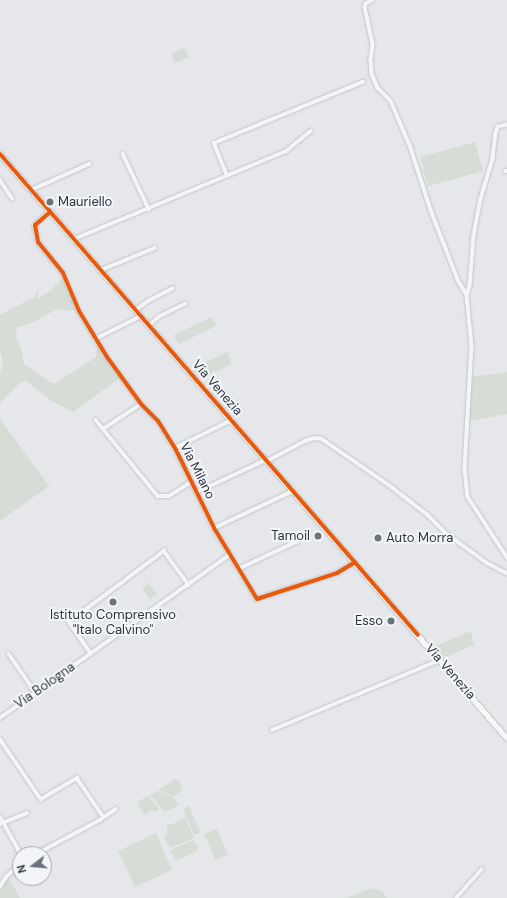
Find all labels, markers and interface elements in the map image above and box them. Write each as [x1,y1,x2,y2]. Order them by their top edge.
place label: Mauriello [58,194,112,210]
marker: Mauriello [45,197,55,207]
street label: Via Venezia [189,357,245,419]
street label: Via Milano [176,440,218,502]
place label: Tamoil [271,528,310,544]
place label: Auto Morra [386,530,453,546]
marker: Tamoil [313,531,323,541]
marker: Auto Morra [373,533,383,543]
marker: Istituto Comprensivo "Italo Calvino" [108,597,118,607]
place label: Istituto Comprensivo "Italo Calvino" [50,608,176,639]
place label: Esso [355,613,383,629]
marker: Esso [386,616,396,626]
street label: Via Venezia [422,641,478,703]
street label: Via Bologna [12,660,78,712]
north arrow [12,846,52,886]
text: N [14,863,29,875]

